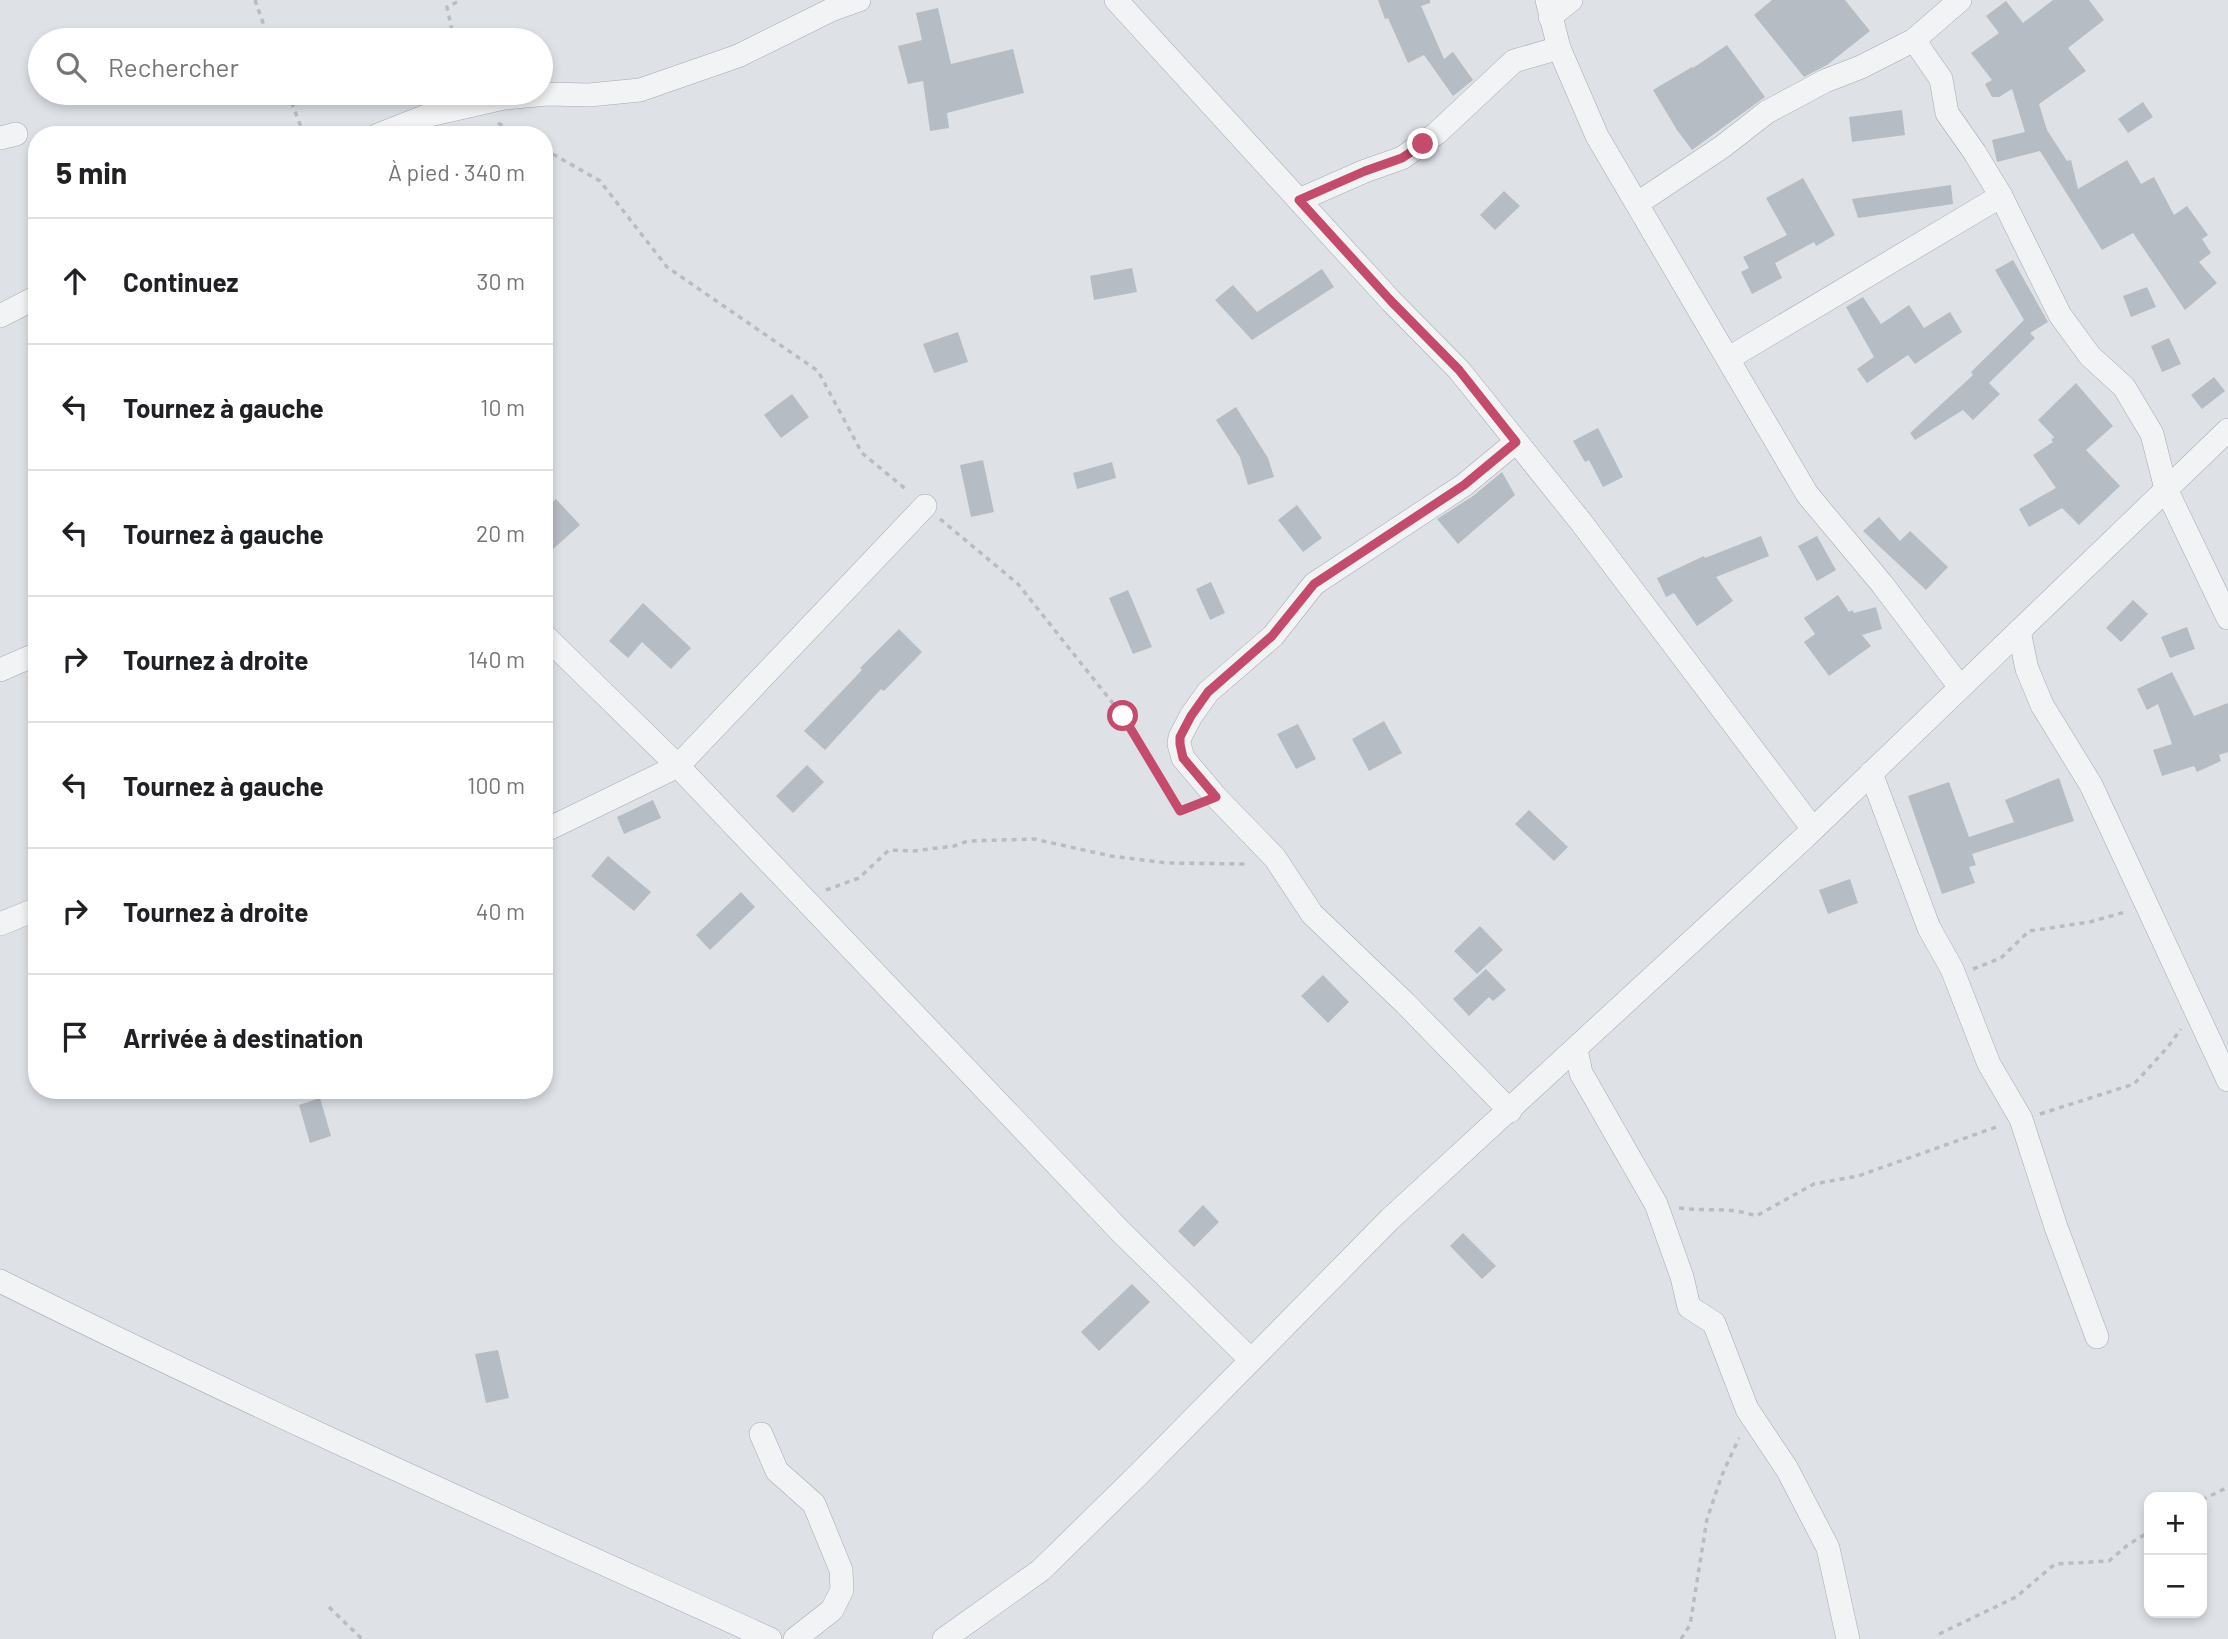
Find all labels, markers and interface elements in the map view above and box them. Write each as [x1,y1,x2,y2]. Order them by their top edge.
search box [28,28,553,105]
icon: search [52,48,90,86]
text: Rechercher [108,51,239,82]
route end [1407,128,1438,159]
text: 5 min [56,154,127,190]
text: À pied · 340 m [388,158,525,186]
icon: ahead [56,262,94,300]
text: Continuez [123,266,239,297]
text: 30 m [477,267,525,295]
icon: left [56,388,94,426]
text: Tournez à gauche [123,392,324,423]
text: 10 m [480,393,525,421]
icon: left [56,514,94,552]
text: Tournez à gauche [123,518,324,549]
text: 20 m [476,519,525,547]
icon: right [56,640,94,678]
text: Tournez à droite [123,644,308,675]
text: 140 m [468,645,525,673]
route start [1107,700,1138,731]
icon: left [56,766,94,804]
text: Tournez à gauche [123,770,324,801]
text: 100 m [467,771,525,799]
icon: right [56,892,94,930]
text: Tournez à droite [123,896,308,927]
text: 40 m [476,897,525,925]
icon: arrive [56,1018,94,1056]
text: Arrivée à destination [123,1022,363,1053]
map controls [2144,1492,2207,1618]
button: + [2144,1492,2207,1555]
button: − [2144,1555,2207,1618]

